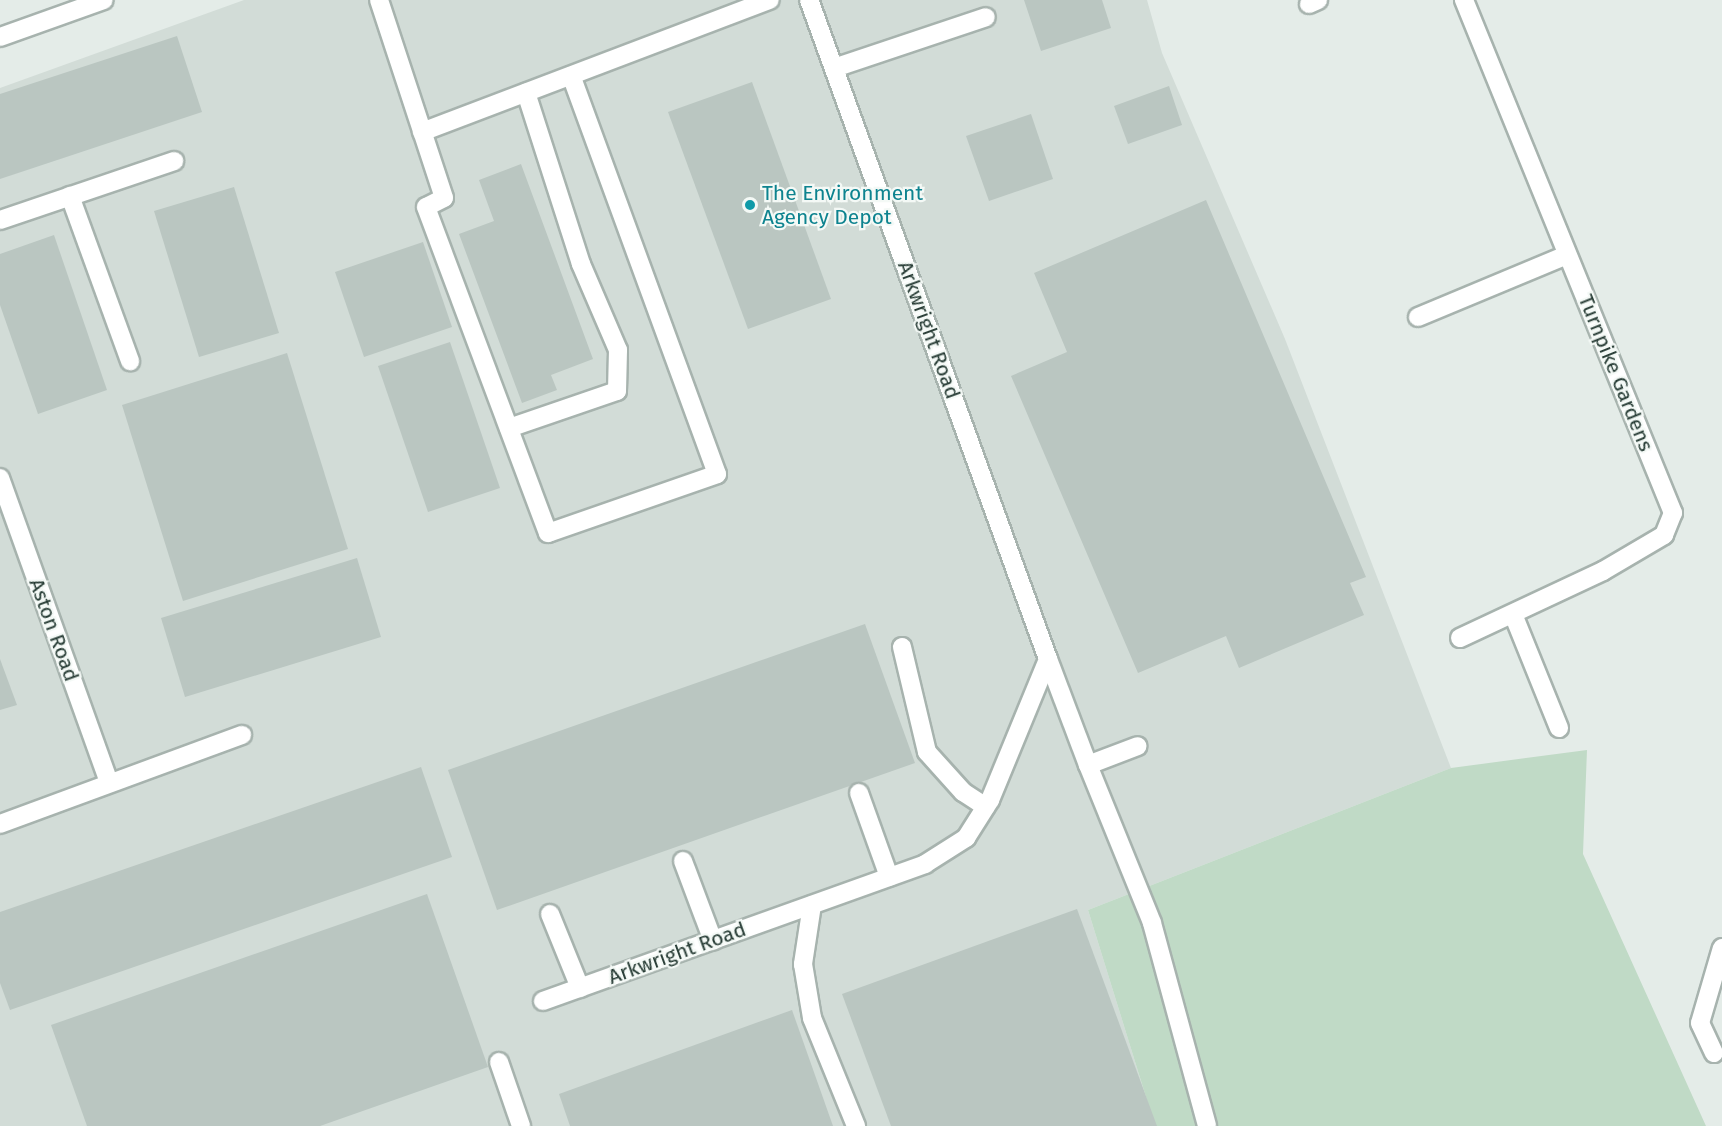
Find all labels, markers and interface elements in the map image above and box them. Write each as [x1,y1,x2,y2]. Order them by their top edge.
place label: The Environment Agency Depot [762,180,923,230]
marker: The Environment Agency Depot [743,198,757,212]
street label: Arkwright Road [892,258,966,402]
street label: Turnpike Gardens [1573,291,1659,455]
street label: Aston Road [24,575,84,685]
street label: Arkwright Road [605,916,749,990]

